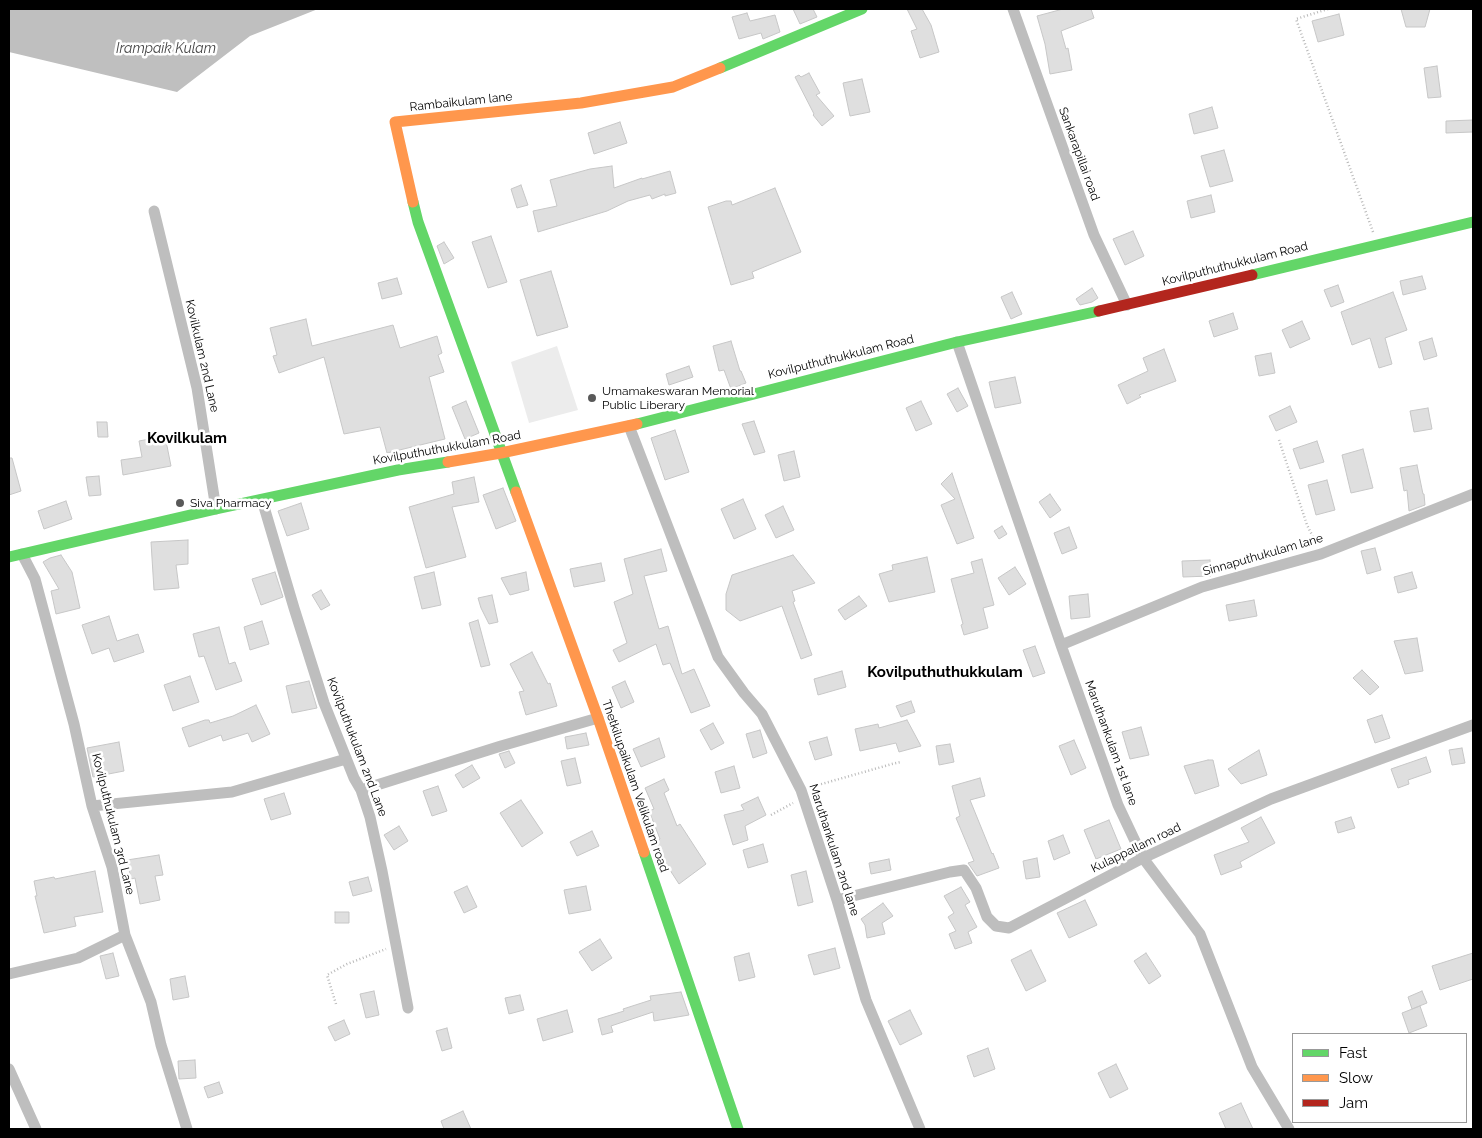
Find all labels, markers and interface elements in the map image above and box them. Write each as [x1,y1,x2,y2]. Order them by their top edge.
water label: Irampaik Kulam [116,41,216,57]
street label: Rambaikulam lane [409,89,513,115]
street label: Sankarapillai road [1055,105,1103,203]
street label: Kovilputhuthukkulam Road [1161,239,1309,289]
street label: Kovilkulam 2nd Lane [182,298,222,414]
street label: Kovilputhuthukkulam Road [767,332,915,382]
place label: Umamakeswaran Memorial Public Liberary [602,384,754,412]
marker: Umamakeswaran Memorial Public Liberary [586,392,598,404]
street label: Kovilputhuthukkulam Road [372,428,522,468]
district label: Kovilkulam [147,429,227,447]
place label: Siva Pharmacy [190,496,272,510]
marker: Siva Pharmacy [174,497,186,509]
street label: Sinnaputhukulam lane [1201,531,1325,579]
district label: Kovilputhuthukkulam [867,663,1023,681]
street label: Kovilputhukulam 2nd Lane [324,675,390,819]
street label: Maruthankulam 1st lane [1082,678,1140,808]
street label: Thetkilupaikulam Velikulam road [599,698,671,874]
street label: Kovilputhukulam 3rd Lane [88,752,138,896]
street label: Maruthankulam 2nd lane [806,782,862,918]
street label: Kulappallam road [1089,820,1183,876]
legend [1292,1033,1467,1123]
text: Fast [1339,1044,1367,1062]
text: Slow [1339,1069,1373,1087]
text: Jam [1339,1094,1368,1112]

